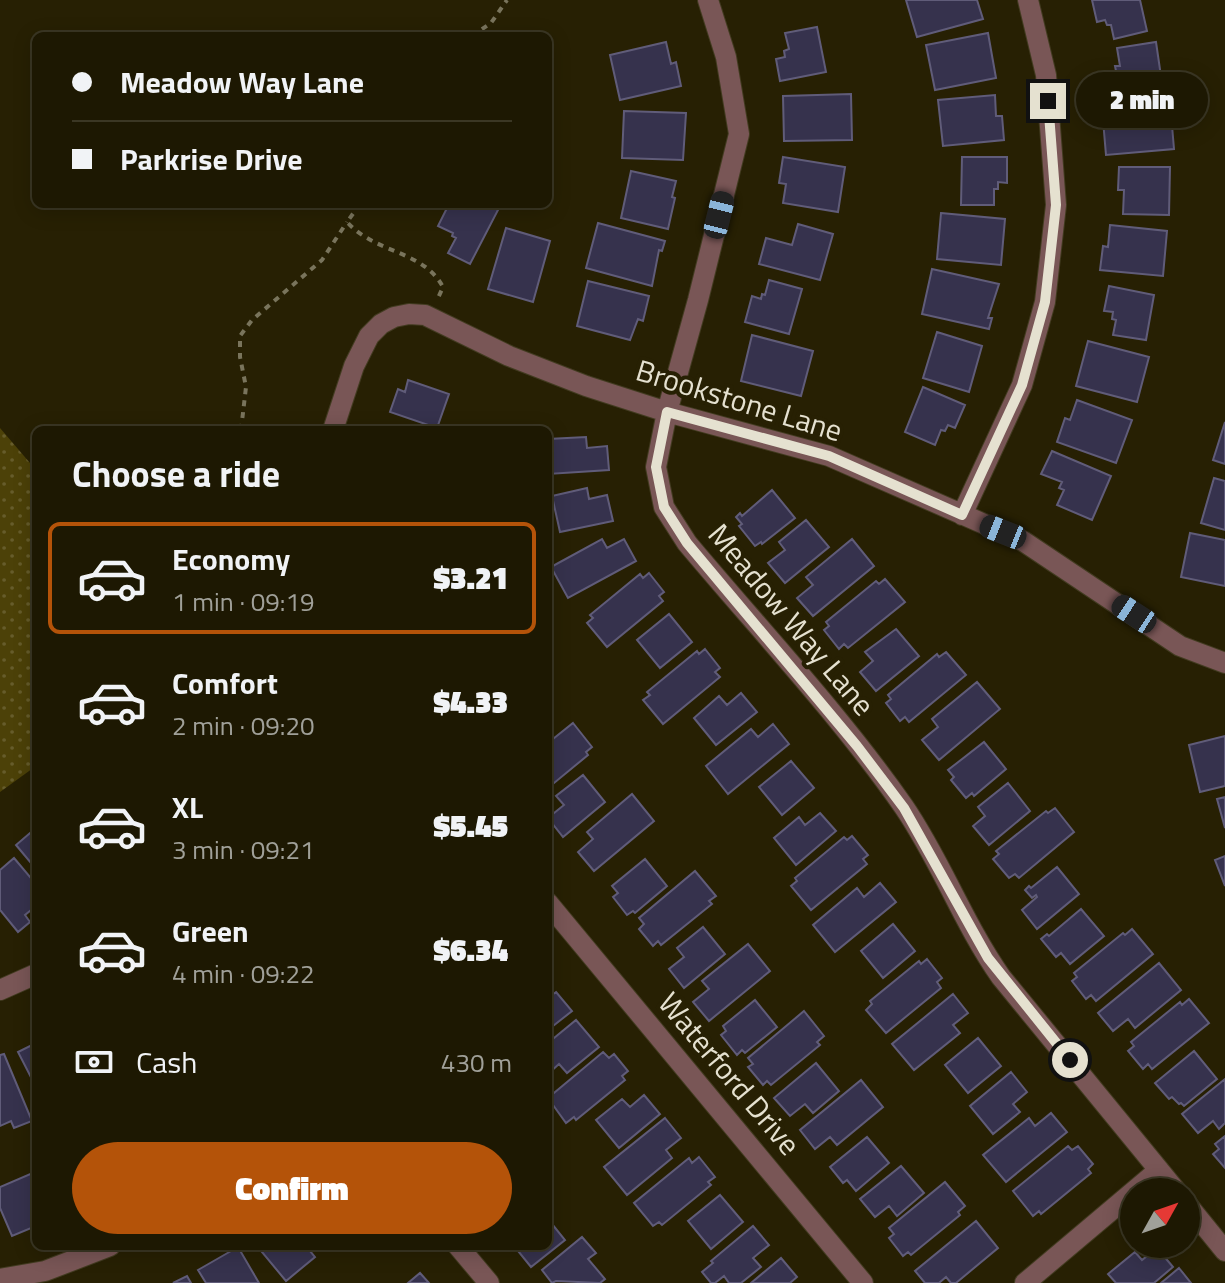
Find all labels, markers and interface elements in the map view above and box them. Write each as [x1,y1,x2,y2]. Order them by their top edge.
text: Meadow Way Lane [120,59,364,105]
callout: 2 min [1076,73,1208,129]
text: 2 min [1110,80,1174,119]
route end [1030,83,1066,119]
text: Parkrise Drive [120,136,303,182]
car [702,189,736,241]
street label: Brookstone Lane [631,347,848,453]
text: Choose a ride [72,446,280,501]
car [976,512,1030,552]
street label: Meadow Way Lane [697,513,886,726]
text: Economy [172,536,290,582]
icon: car [76,542,148,614]
text: $3.21 [434,555,508,601]
text: 1 min · 09:19 [172,582,315,621]
car [1107,591,1161,637]
text: Comfort [172,660,278,706]
icon: car [76,666,148,738]
text: $4.33 [434,679,508,725]
text: 2 min · 09:20 [172,706,315,745]
text: XL [172,784,203,830]
icon: car [76,790,148,862]
text: $5.45 [434,803,508,849]
text: 3 min · 09:21 [172,830,315,869]
text: Green [172,908,249,954]
icon: car [76,914,148,986]
text: $6.34 [434,927,508,973]
text: 4 min · 09:22 [172,954,315,993]
street label: Waterford Drive [648,982,812,1165]
text: Cash [136,1039,197,1085]
icon: cash [72,1040,116,1084]
route start [1052,1042,1088,1078]
text: 430 m [441,1043,512,1082]
button: Confirm [72,1142,512,1234]
north arrow [1120,1178,1200,1258]
map controls [1120,1178,1200,1258]

